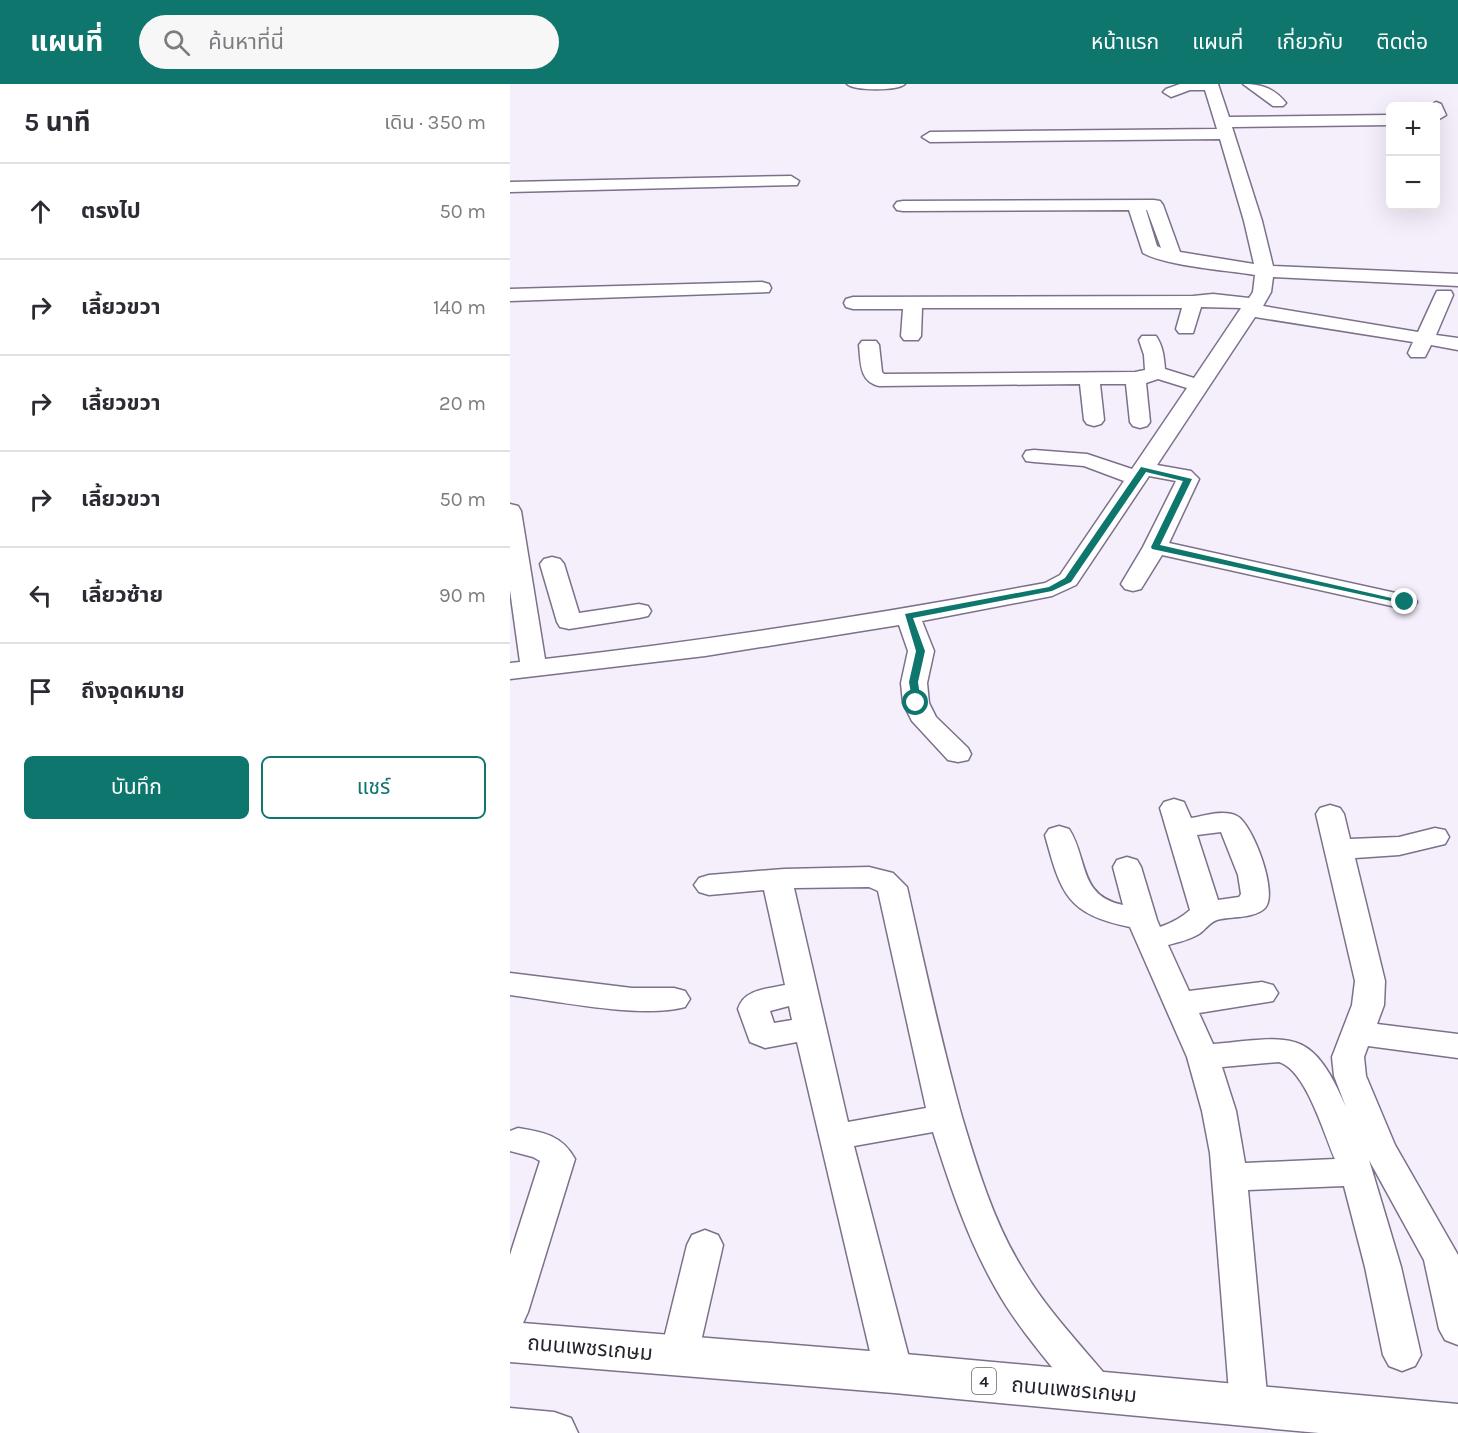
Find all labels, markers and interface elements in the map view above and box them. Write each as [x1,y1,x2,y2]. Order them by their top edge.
search box [139,15,559,69]
text: แผนที่ [30,25,103,58]
icon: search [160,26,193,59]
text: ค้นหาที่นี่ [208,29,284,55]
text: หน้าแรก [1091,30,1159,54]
text: แผนที่ [1192,30,1243,54]
text: เกี่ยวกับ [1276,30,1343,54]
text: ติดต่อ [1376,30,1428,54]
map controls [1386,102,1440,210]
button: + [1386,102,1440,156]
text: 5 นาที [24,107,91,138]
text: เดิน · 350 m [384,111,486,134]
button: − [1386,156,1440,210]
icon: ahead [24,195,57,228]
text: ตรงไป [81,198,141,224]
text: 50 m [439,200,486,223]
icon: right [24,291,57,324]
text: เลี้ยวขวา [81,294,161,320]
text: 140 m [433,296,486,319]
icon: right [24,387,57,420]
text: เลี้ยวขวา [81,390,161,416]
text: 20 m [439,392,486,415]
icon: right [24,483,57,516]
text: เลี้ยวขวา [81,486,161,512]
text: 50 m [439,488,486,511]
icon: left [24,579,57,612]
text: เลี้ยวซ้าย [81,582,163,608]
text: 90 m [439,584,486,607]
route end [1391,588,1417,614]
icon: arrive [24,675,57,708]
text: ถึงจุดหมาย [81,678,185,704]
route start [902,689,928,715]
button: บันทึก [24,756,249,819]
button: แชร์ [261,756,486,819]
street label: ถนนเพชรเกษม [526,1331,654,1365]
road number: 4 [972,1368,996,1394]
street label: ถนนเพชรเกษม [1010,1373,1138,1407]

